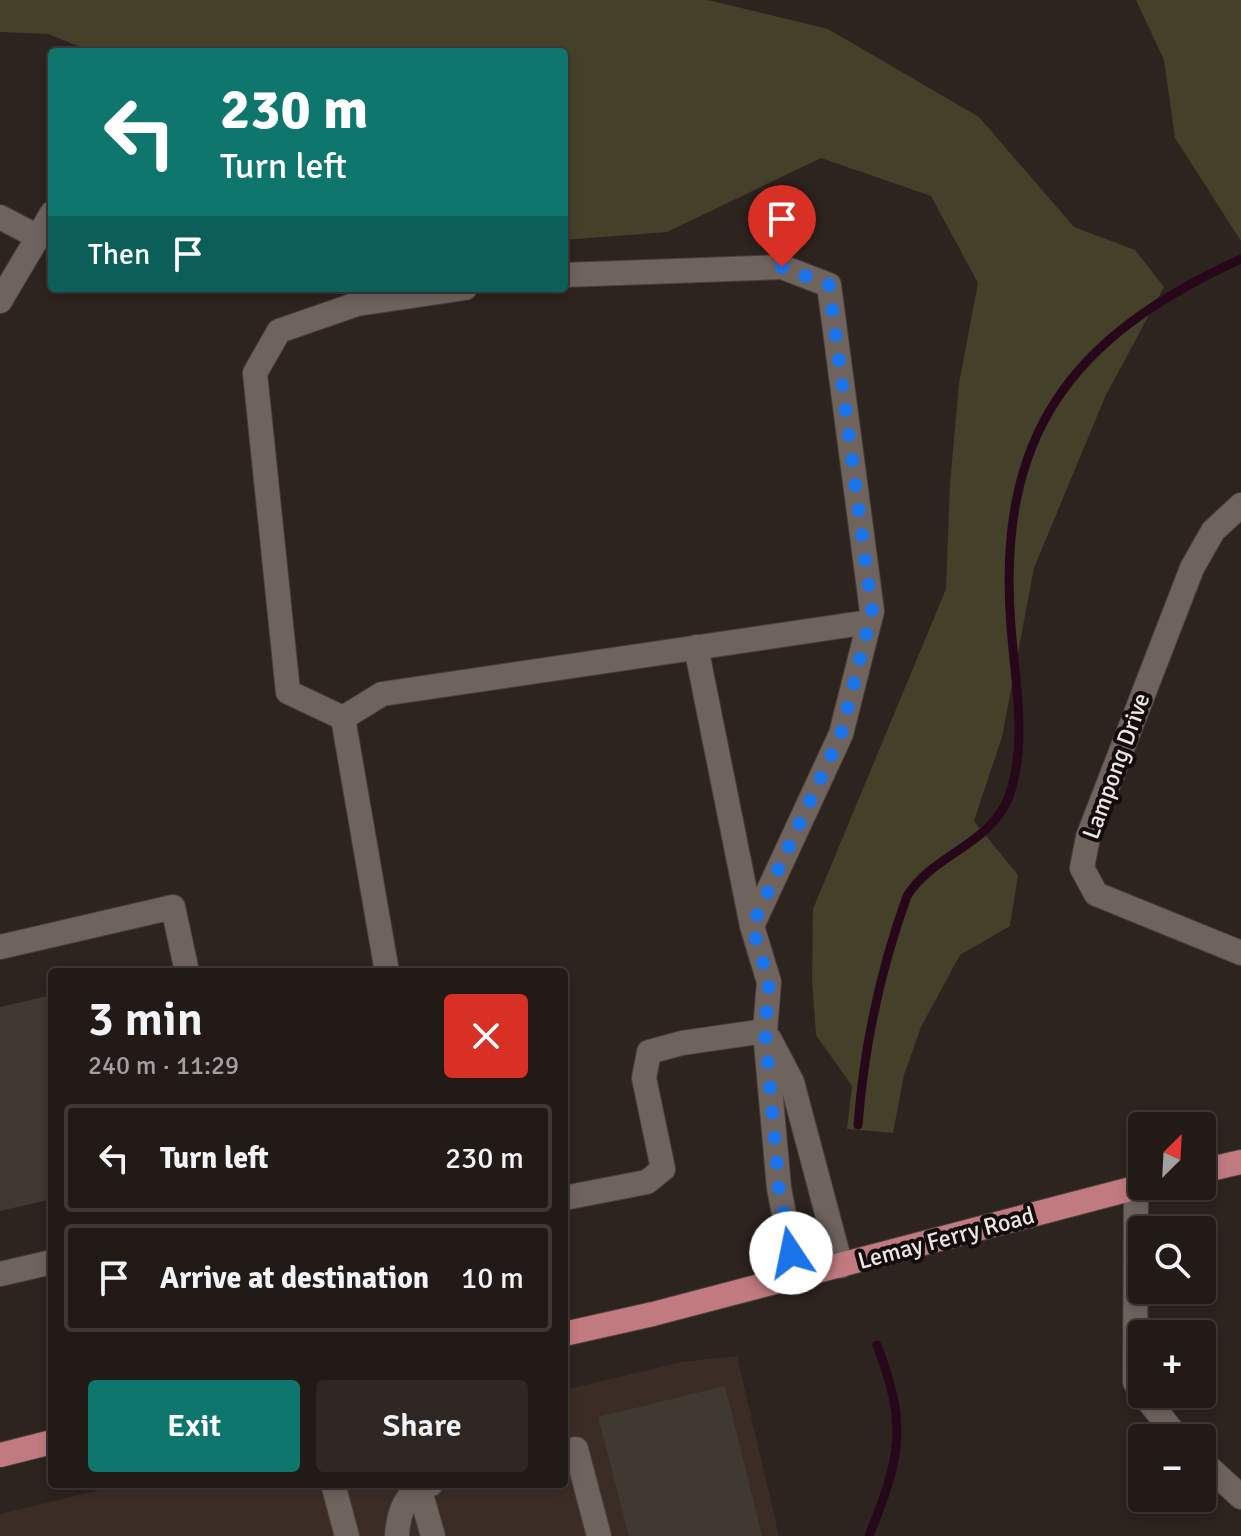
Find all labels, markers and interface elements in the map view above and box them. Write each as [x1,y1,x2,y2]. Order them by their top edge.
text: 230 m [220,75,368,144]
icon: left [88,80,192,184]
text: Turn left [220,144,347,189]
pin [748,185,816,267]
icon: arrive [760,197,804,241]
icon: arrive [166,232,210,276]
text: Then [88,236,150,273]
street label: Lampong Drive [1076,689,1156,843]
text: 3 min [88,990,203,1049]
button: close [444,994,528,1078]
text: 240 m · 11:29 [88,1050,239,1082]
north arrow [1128,1112,1216,1200]
map controls [1128,1112,1216,1512]
icon: left [92,1136,136,1180]
text: Turn left [160,1140,269,1177]
text: 230 m [445,1140,524,1177]
street label: Lemay Ferry Road [855,1200,1037,1276]
position arrow [749,1211,833,1295]
button: search [1128,1216,1216,1304]
icon: arrive [92,1256,136,1300]
text: Arrive at destination [160,1260,429,1297]
text: 10 m [461,1260,524,1297]
button: + [1128,1320,1216,1408]
button: Exit [88,1380,300,1472]
button: Share [316,1380,528,1472]
button: − [1128,1424,1216,1512]

